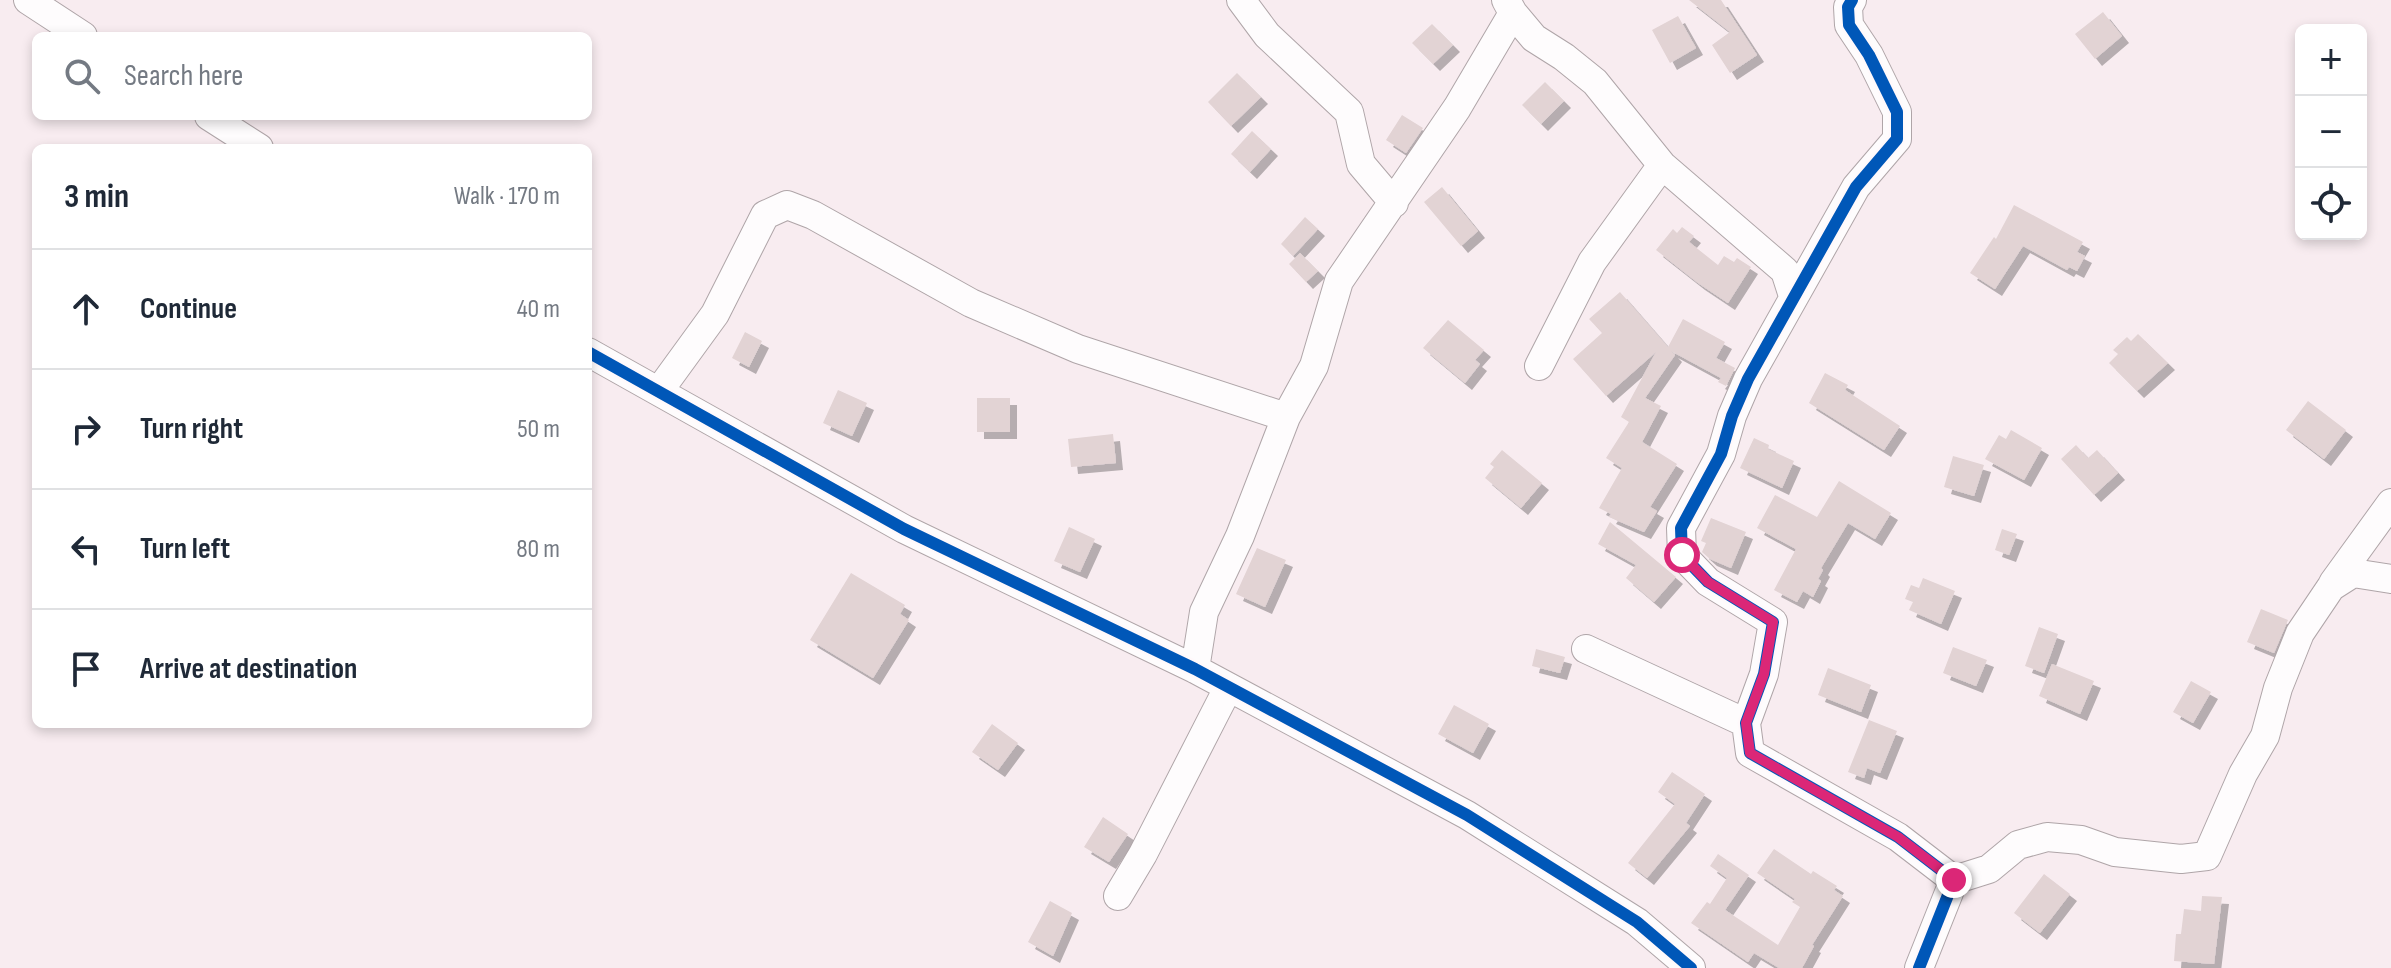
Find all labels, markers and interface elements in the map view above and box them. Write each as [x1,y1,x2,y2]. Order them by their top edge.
map controls [2295,24,2367,240]
button: + [2295,24,2367,96]
search box [32,32,592,120]
icon: search [60,54,104,98]
text: Search here [124,58,243,94]
button: − [2295,96,2367,168]
button: locate [2295,168,2367,240]
text: 3 min [64,176,129,217]
text: Walk · 170 m [454,181,560,212]
icon: ahead [64,287,108,331]
text: Continue [140,291,237,327]
text: 40 m [517,294,560,325]
icon: right [64,407,108,451]
text: Turn right [140,411,243,447]
text: 50 m [517,414,560,445]
icon: left [64,527,108,571]
text: Turn left [140,531,230,567]
text: 80 m [516,534,560,565]
route start [1664,537,1700,573]
icon: arrive [64,647,108,691]
text: Arrive at destination [140,651,357,687]
route end [1936,862,1972,898]

